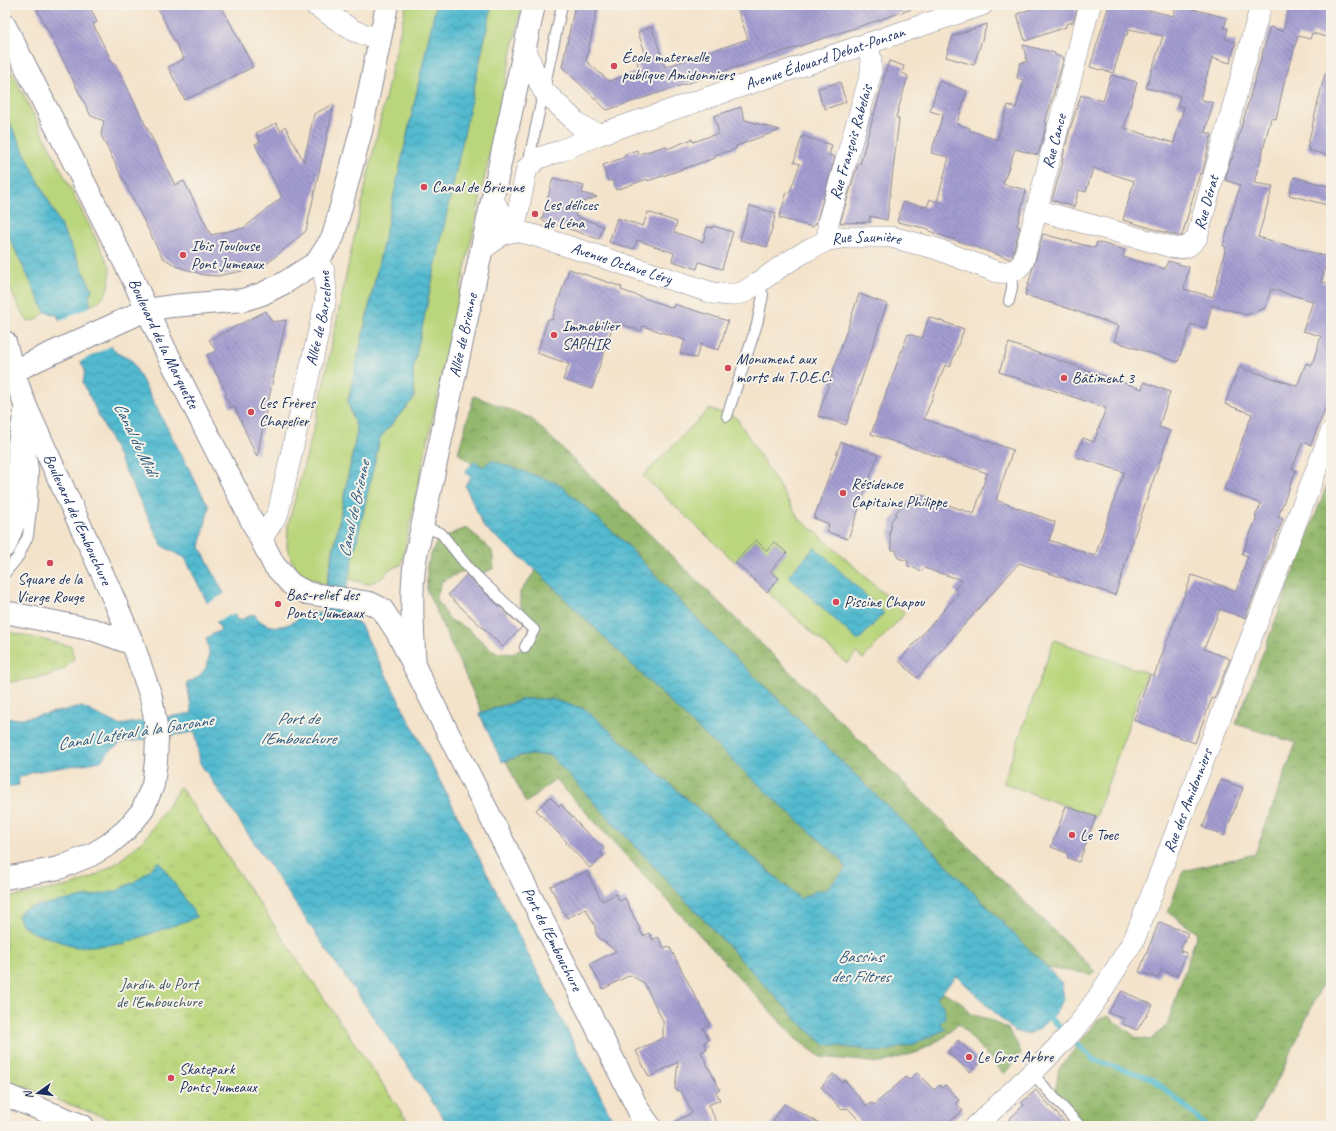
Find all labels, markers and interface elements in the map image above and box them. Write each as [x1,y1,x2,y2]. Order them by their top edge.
street label: Avenue Édouard Debat-Ponsan [743,22,908,94]
place label: École maternelle publique Amidonniers [622,47,736,85]
marker: École maternelle publique Amidonniers [609,61,619,71]
street label: Rue François Rabelais [825,81,877,202]
street label: Rue Cance [1038,110,1072,171]
street label: Rue Dérat [1189,172,1224,232]
place label: Canal de Brienne [432,177,526,197]
marker: Canal de Brienne [419,182,429,192]
place label: Les délices de Léna [543,195,599,233]
marker: Les délices de Léna [530,209,540,219]
street label: Rue Saunière [830,226,905,250]
place label: Ibis Toulouse Pont Jumeaux [191,236,265,274]
street label: Avenue Octave Léry [569,238,676,290]
marker: Ibis Toulouse Pont Jumeaux [178,250,188,260]
street label: Allée de Barcelone [301,268,336,368]
street label: Boulevard de la Marquette [124,275,204,414]
street label: Allée de Brienne [444,290,482,379]
place label: Immobilier SAPHIR [562,316,621,354]
marker: Immobilier SAPHIR [549,330,559,340]
place label: Monument aux morts du T.O.E.C. [736,349,832,387]
marker: Monument aux morts du T.O.E.C. [723,363,733,373]
place label: Bâtiment 3 [1072,368,1136,388]
marker: Bâtiment 3 [1059,373,1069,383]
place label: Les Frères Chapelier [259,393,316,431]
water label: Canal du Midi [109,399,165,483]
marker: Les Frères Chapelier [246,407,256,417]
street label: Boulevard de l'Embouchure [39,451,117,590]
water label: Canal de Brienne [334,457,375,559]
place label: Résidence Capitaine Philippe [851,474,948,512]
marker: Résidence Capitaine Philippe [838,488,848,498]
marker: Square de la Vierge Rouge [45,558,55,568]
place label: Square de la Vierge Rouge [16,569,86,607]
place label: Bas-relief des Ponts Jumeaux [286,585,365,623]
place label: Piscine Chapou [844,592,926,612]
marker: Piscine Chapou [831,597,841,607]
marker: Bas-relief des Ponts Jumeaux [273,599,283,609]
water label: Port de l'Embouchure [260,708,338,749]
water label: Canal Latéral à la Garonne [56,709,216,755]
street label: Rue des Amidonniers [1159,744,1218,855]
place label: Le Toec [1080,825,1120,845]
marker: Le Toec [1067,830,1077,840]
street label: Port de l'Embouchure [518,884,588,996]
water label: Bassins des Filtres [831,946,893,987]
park label: Jardin du Port de l'Embouchure [116,974,204,1012]
place label: Le Gros Arbre [977,1047,1055,1067]
marker: Le Gros Arbre [964,1052,974,1062]
place label: Skatepark Ponts Jumeaux [179,1059,258,1097]
north arrow [18,1073,58,1113]
marker: Skatepark Ponts Jumeaux [166,1073,176,1083]
text: N [20,1088,36,1100]

